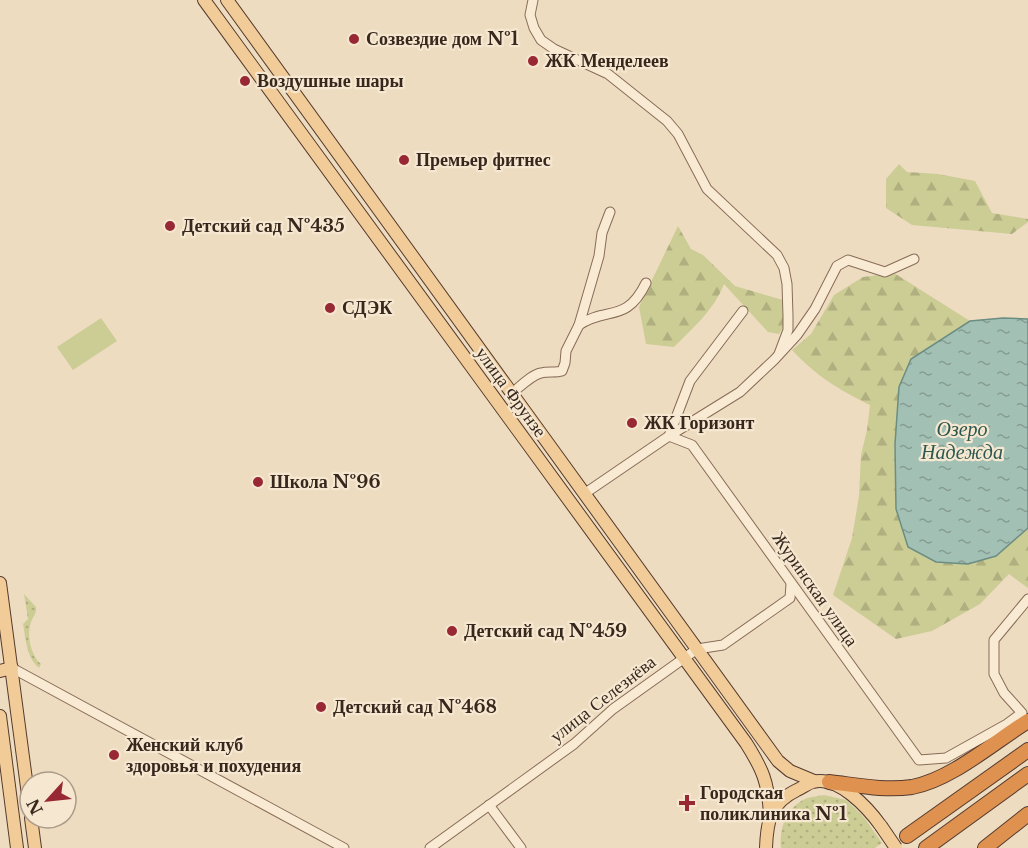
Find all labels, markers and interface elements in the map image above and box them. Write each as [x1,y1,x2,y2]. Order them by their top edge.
place label: Созвездие дом №1 [366,28,519,50]
marker: Созвездие дом №1 [347,32,361,46]
place label: ЖК Менделеев [545,50,669,72]
marker: ЖК Менделеев [526,54,540,68]
place label: Воздушные шары [257,70,404,92]
marker: Воздушные шары [238,74,252,88]
place label: Премьер фитнес [416,149,551,171]
marker: Премьер фитнес [397,153,411,167]
place label: Детский сад №435 [182,215,345,237]
marker: Детский сад №435 [163,219,177,233]
place label: СДЭК [342,297,392,319]
marker: СДЭК [323,301,337,315]
street label: улица Фрунзе [471,343,551,441]
place label: ЖК Горизонт [644,412,754,434]
marker: ЖК Горизонт [625,416,639,430]
water label: Озеро Надежда [920,417,1003,464]
place label: Школа №96 [270,471,381,493]
marker: Школа №96 [251,475,265,489]
street label: Журинская улица [767,527,863,651]
place label: Детский сад №459 [464,620,627,642]
marker: Детский сад №459 [445,624,459,638]
street label: улица Селезнёва [546,651,660,747]
place label: Детский сад №468 [333,696,497,718]
marker: Детский сад №468 [314,700,328,714]
place label: Женский клуб здоровья и похудения [126,734,301,777]
marker: Женский клуб здоровья и похудения [107,748,121,762]
north arrow [18,770,78,830]
place label: Городская поликлиника №1 [700,782,847,825]
marker: Городская поликлиника №1 [678,794,696,812]
text: N [22,796,47,818]

